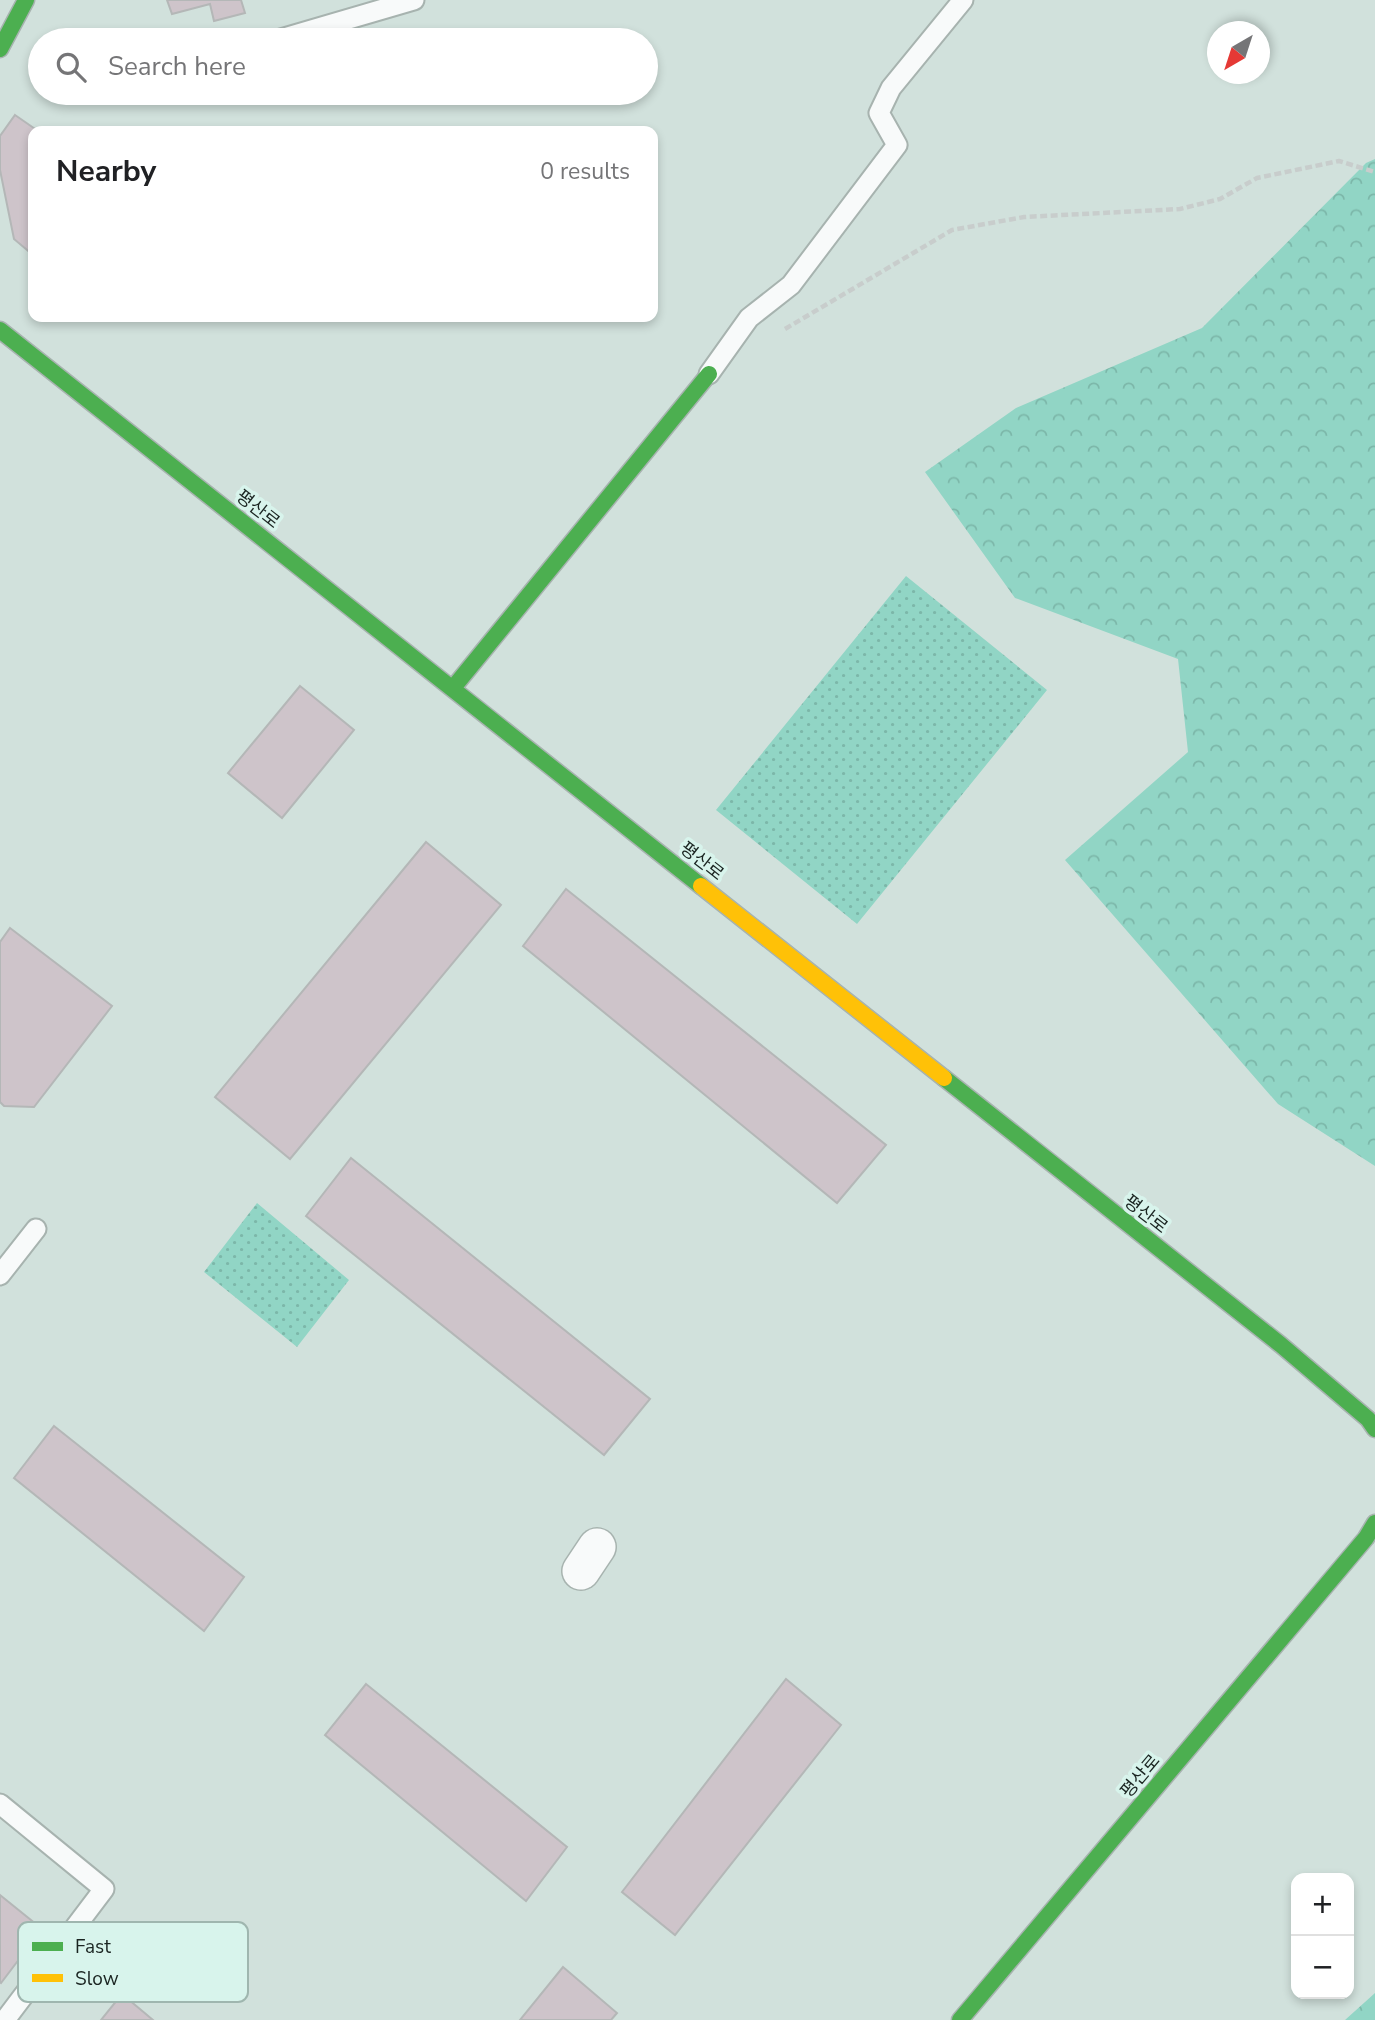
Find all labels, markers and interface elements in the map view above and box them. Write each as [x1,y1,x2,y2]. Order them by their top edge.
north arrow [1207,21,1270,84]
search box [28,28,658,105]
icon: search [52,48,90,86]
text: Search here [108,49,246,84]
text: Nearby [56,151,156,192]
text: 0 results [540,156,630,187]
street label: 평산로 [231,484,285,534]
street label: 평산로 [675,836,729,886]
street label: 평산로 [1119,1189,1173,1239]
street label: 평산로 [1115,1749,1165,1803]
map controls [1291,1873,1354,1999]
button: + [1291,1873,1354,1936]
legend [18,1922,248,2002]
text: Fast [75,1934,111,1960]
button: − [1291,1936,1354,1999]
text: Slow [75,1966,119,1992]

